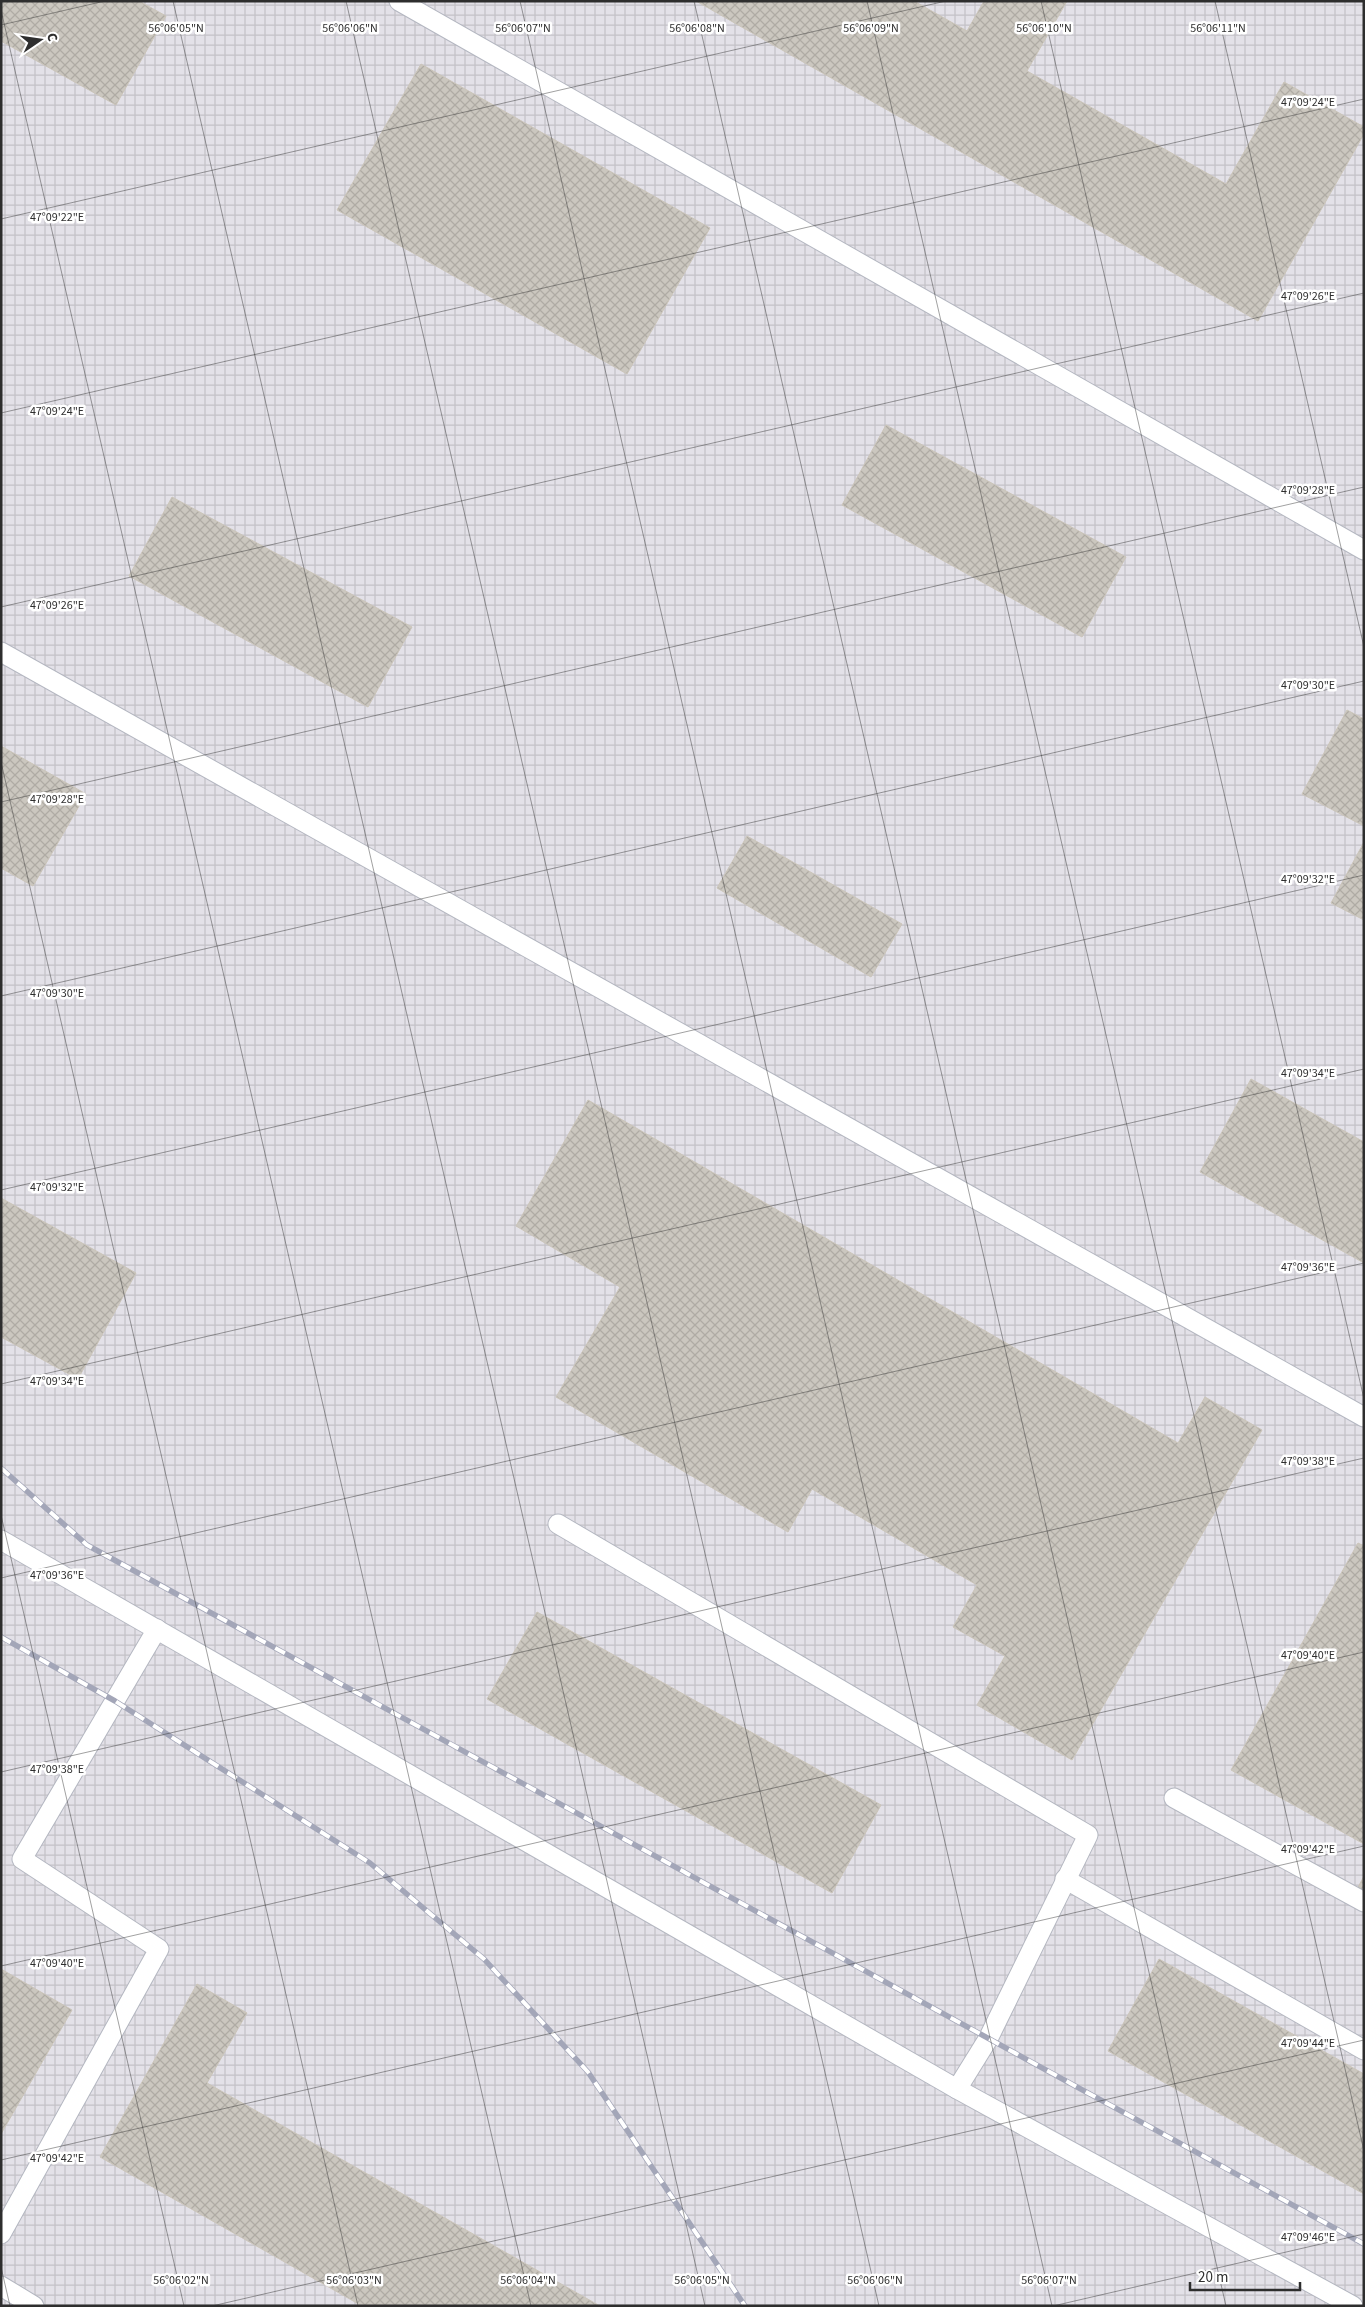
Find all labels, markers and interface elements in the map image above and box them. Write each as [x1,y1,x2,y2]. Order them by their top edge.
north arrow [15,15,65,65]
text: 56°06'05"N [148,20,204,37]
text: 56°06'06"N [322,20,378,37]
text: 56°06'07"N [495,20,551,37]
text: 56°06'08"N [669,20,725,37]
text: 56°06'09"N [843,20,899,37]
text: 56°06'10"N [1016,20,1072,37]
text: 56°06'11"N [1190,20,1246,37]
text: С [41,31,62,44]
text: 47°09'24"E [1281,94,1335,111]
text: 47°09'22"E [30,209,84,226]
text: 47°09'26"E [1281,288,1335,305]
text: 47°09'24"E [30,403,84,420]
text: 47°09'28"E [1281,482,1335,499]
text: 47°09'26"E [30,597,84,614]
text: 47°09'30"E [1281,677,1335,694]
text: 47°09'28"E [30,791,84,808]
text: 47°09'32"E [1281,871,1335,888]
text: 47°09'30"E [30,985,84,1002]
text: 47°09'34"E [1281,1065,1335,1082]
text: 47°09'32"E [30,1179,84,1196]
text: 47°09'36"E [1281,1259,1335,1276]
text: 47°09'34"E [30,1373,84,1390]
text: 47°09'38"E [1281,1453,1335,1470]
text: 47°09'36"E [30,1567,84,1584]
text: 47°09'40"E [1281,1647,1335,1664]
text: 47°09'38"E [30,1761,84,1778]
text: 47°09'42"E [1281,1841,1335,1858]
text: 47°09'40"E [30,1955,84,1972]
text: 47°09'44"E [1281,2035,1335,2052]
text: 47°09'42"E [30,2150,84,2167]
text: 47°09'46"E [1281,2229,1335,2246]
scale bar [1190,2260,1300,2292]
text: 20 m [1198,2267,1228,2288]
text: 56°06'02"N [153,2272,209,2289]
text: 56°06'03"N [326,2272,382,2289]
text: 56°06'04"N [500,2272,556,2289]
text: 56°06'05"N [674,2272,730,2289]
text: 56°06'06"N [847,2272,903,2289]
text: 56°06'07"N [1021,2272,1077,2289]

